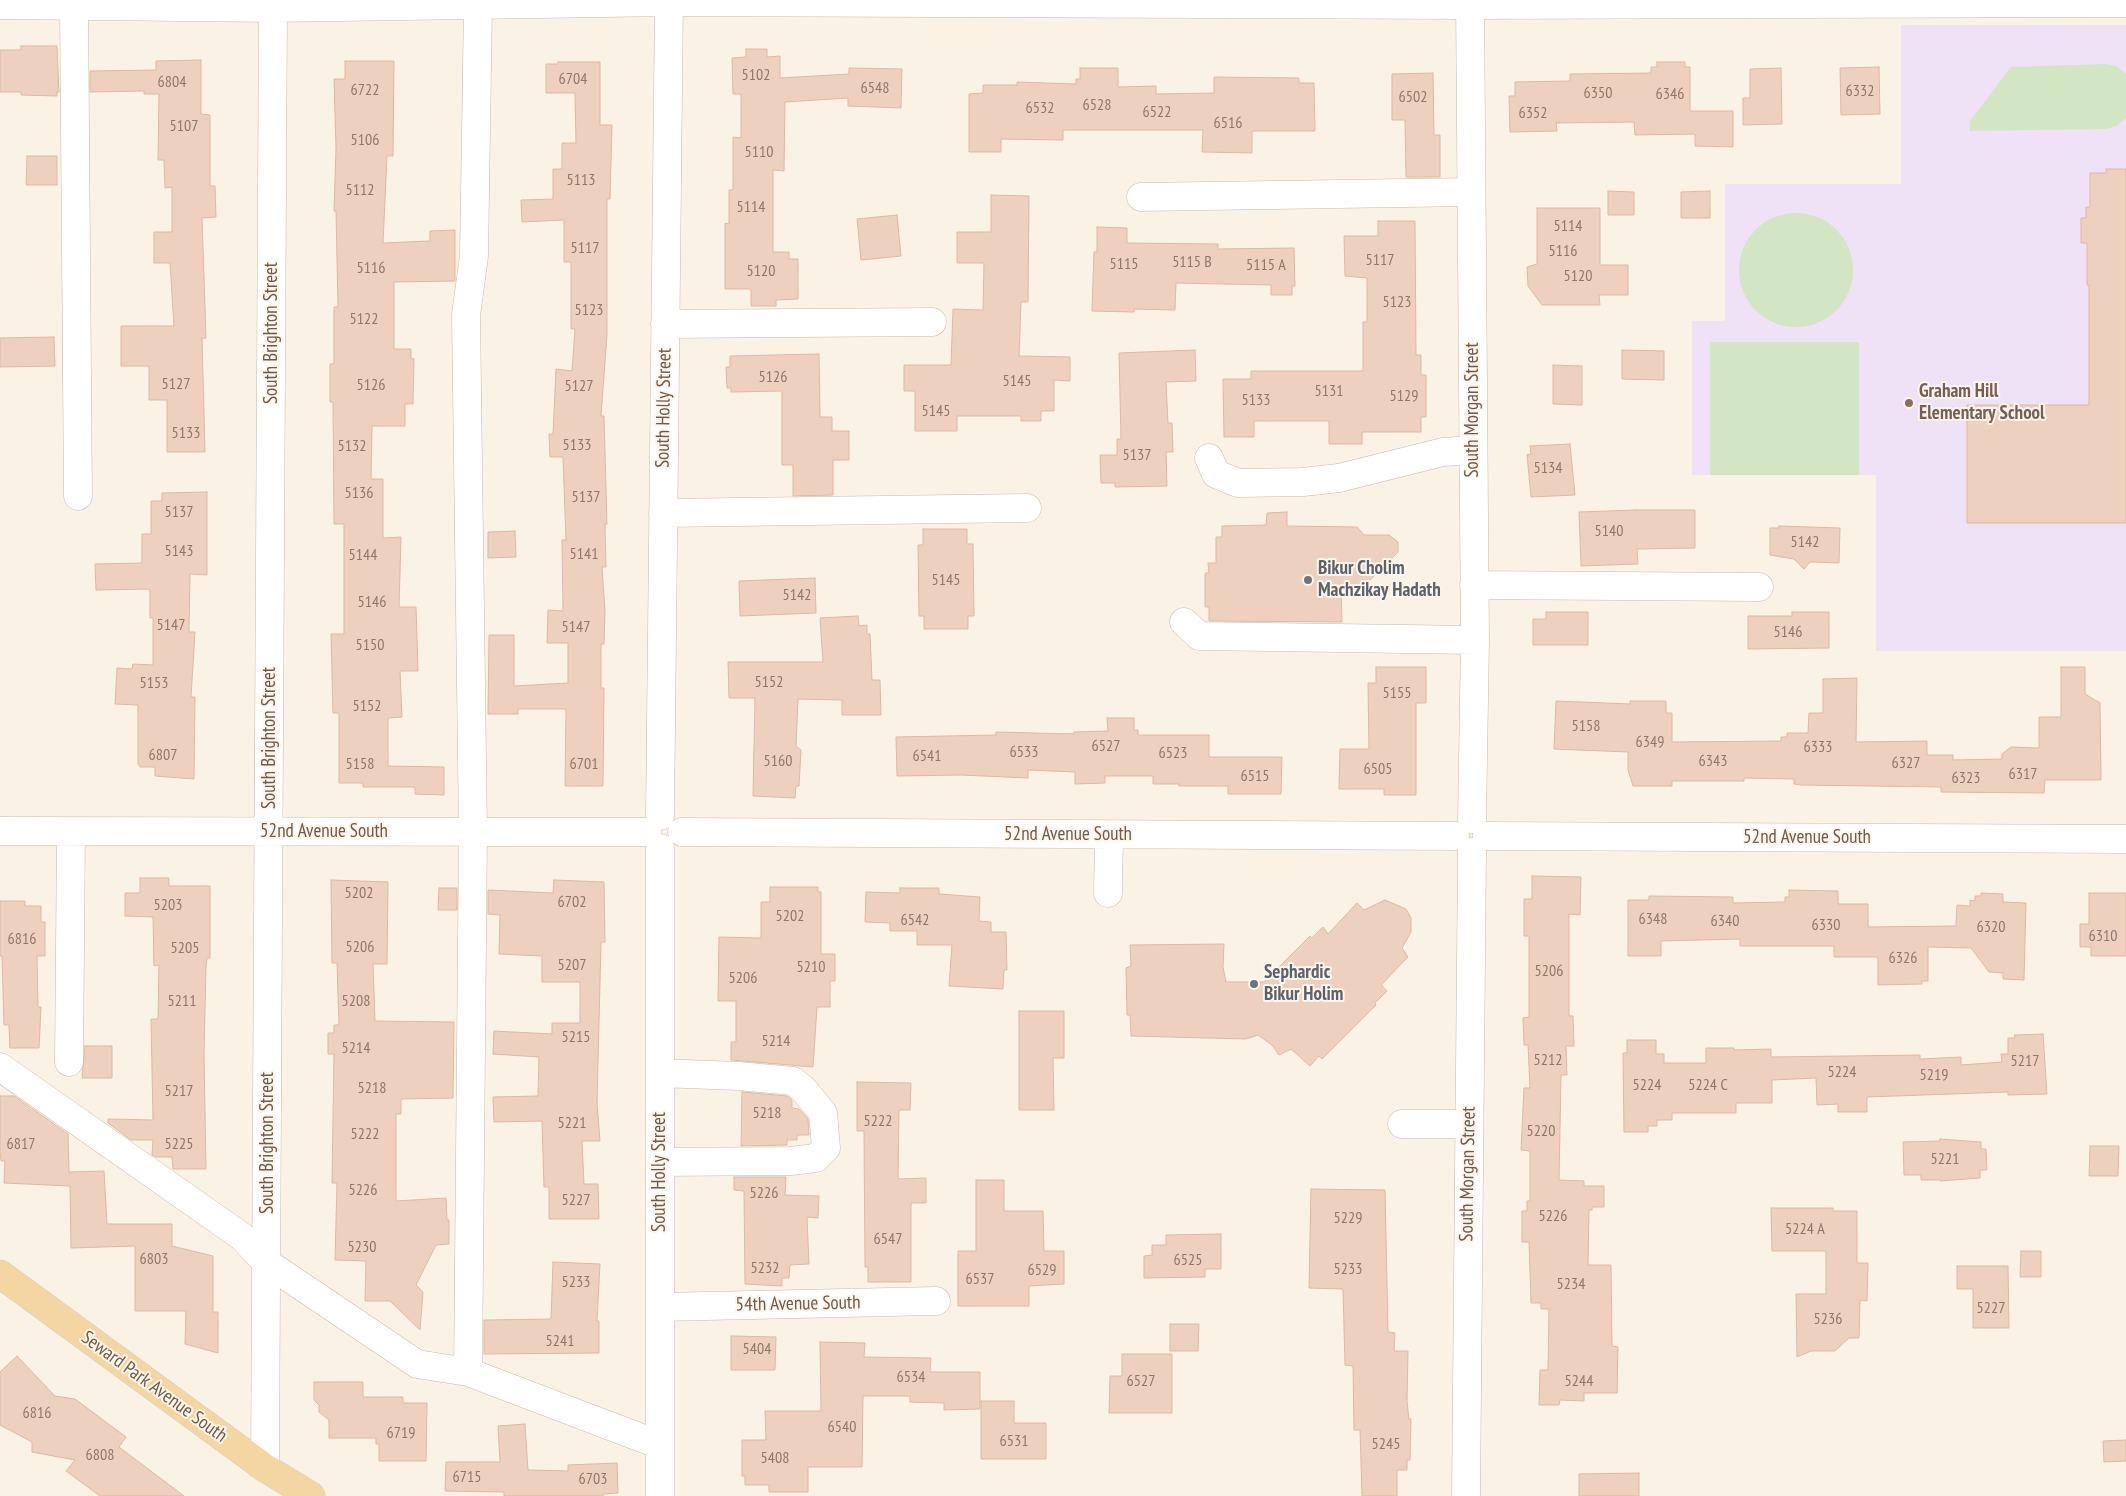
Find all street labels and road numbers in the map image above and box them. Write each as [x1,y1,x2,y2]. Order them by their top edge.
street label: South Brighton Street [261,262,283,404]
street label: South Morgan Street [1462,342,1484,478]
street label: South Holly Street [652,348,676,468]
street label: South Brighton Street [259,667,281,809]
street label: 52nd Avenue South [260,821,388,843]
street label: 52nd Avenue South [1004,824,1132,846]
street label: 52nd Avenue South [1743,827,1871,849]
street label: South Brighton Street [257,1072,279,1214]
street label: South Morgan Street [1455,1106,1481,1242]
street label: South Holly Street [649,1112,671,1232]
street label: 54th Avenue South [735,1292,861,1316]
street label: Seward Park Avenue South [77,1326,231,1448]

